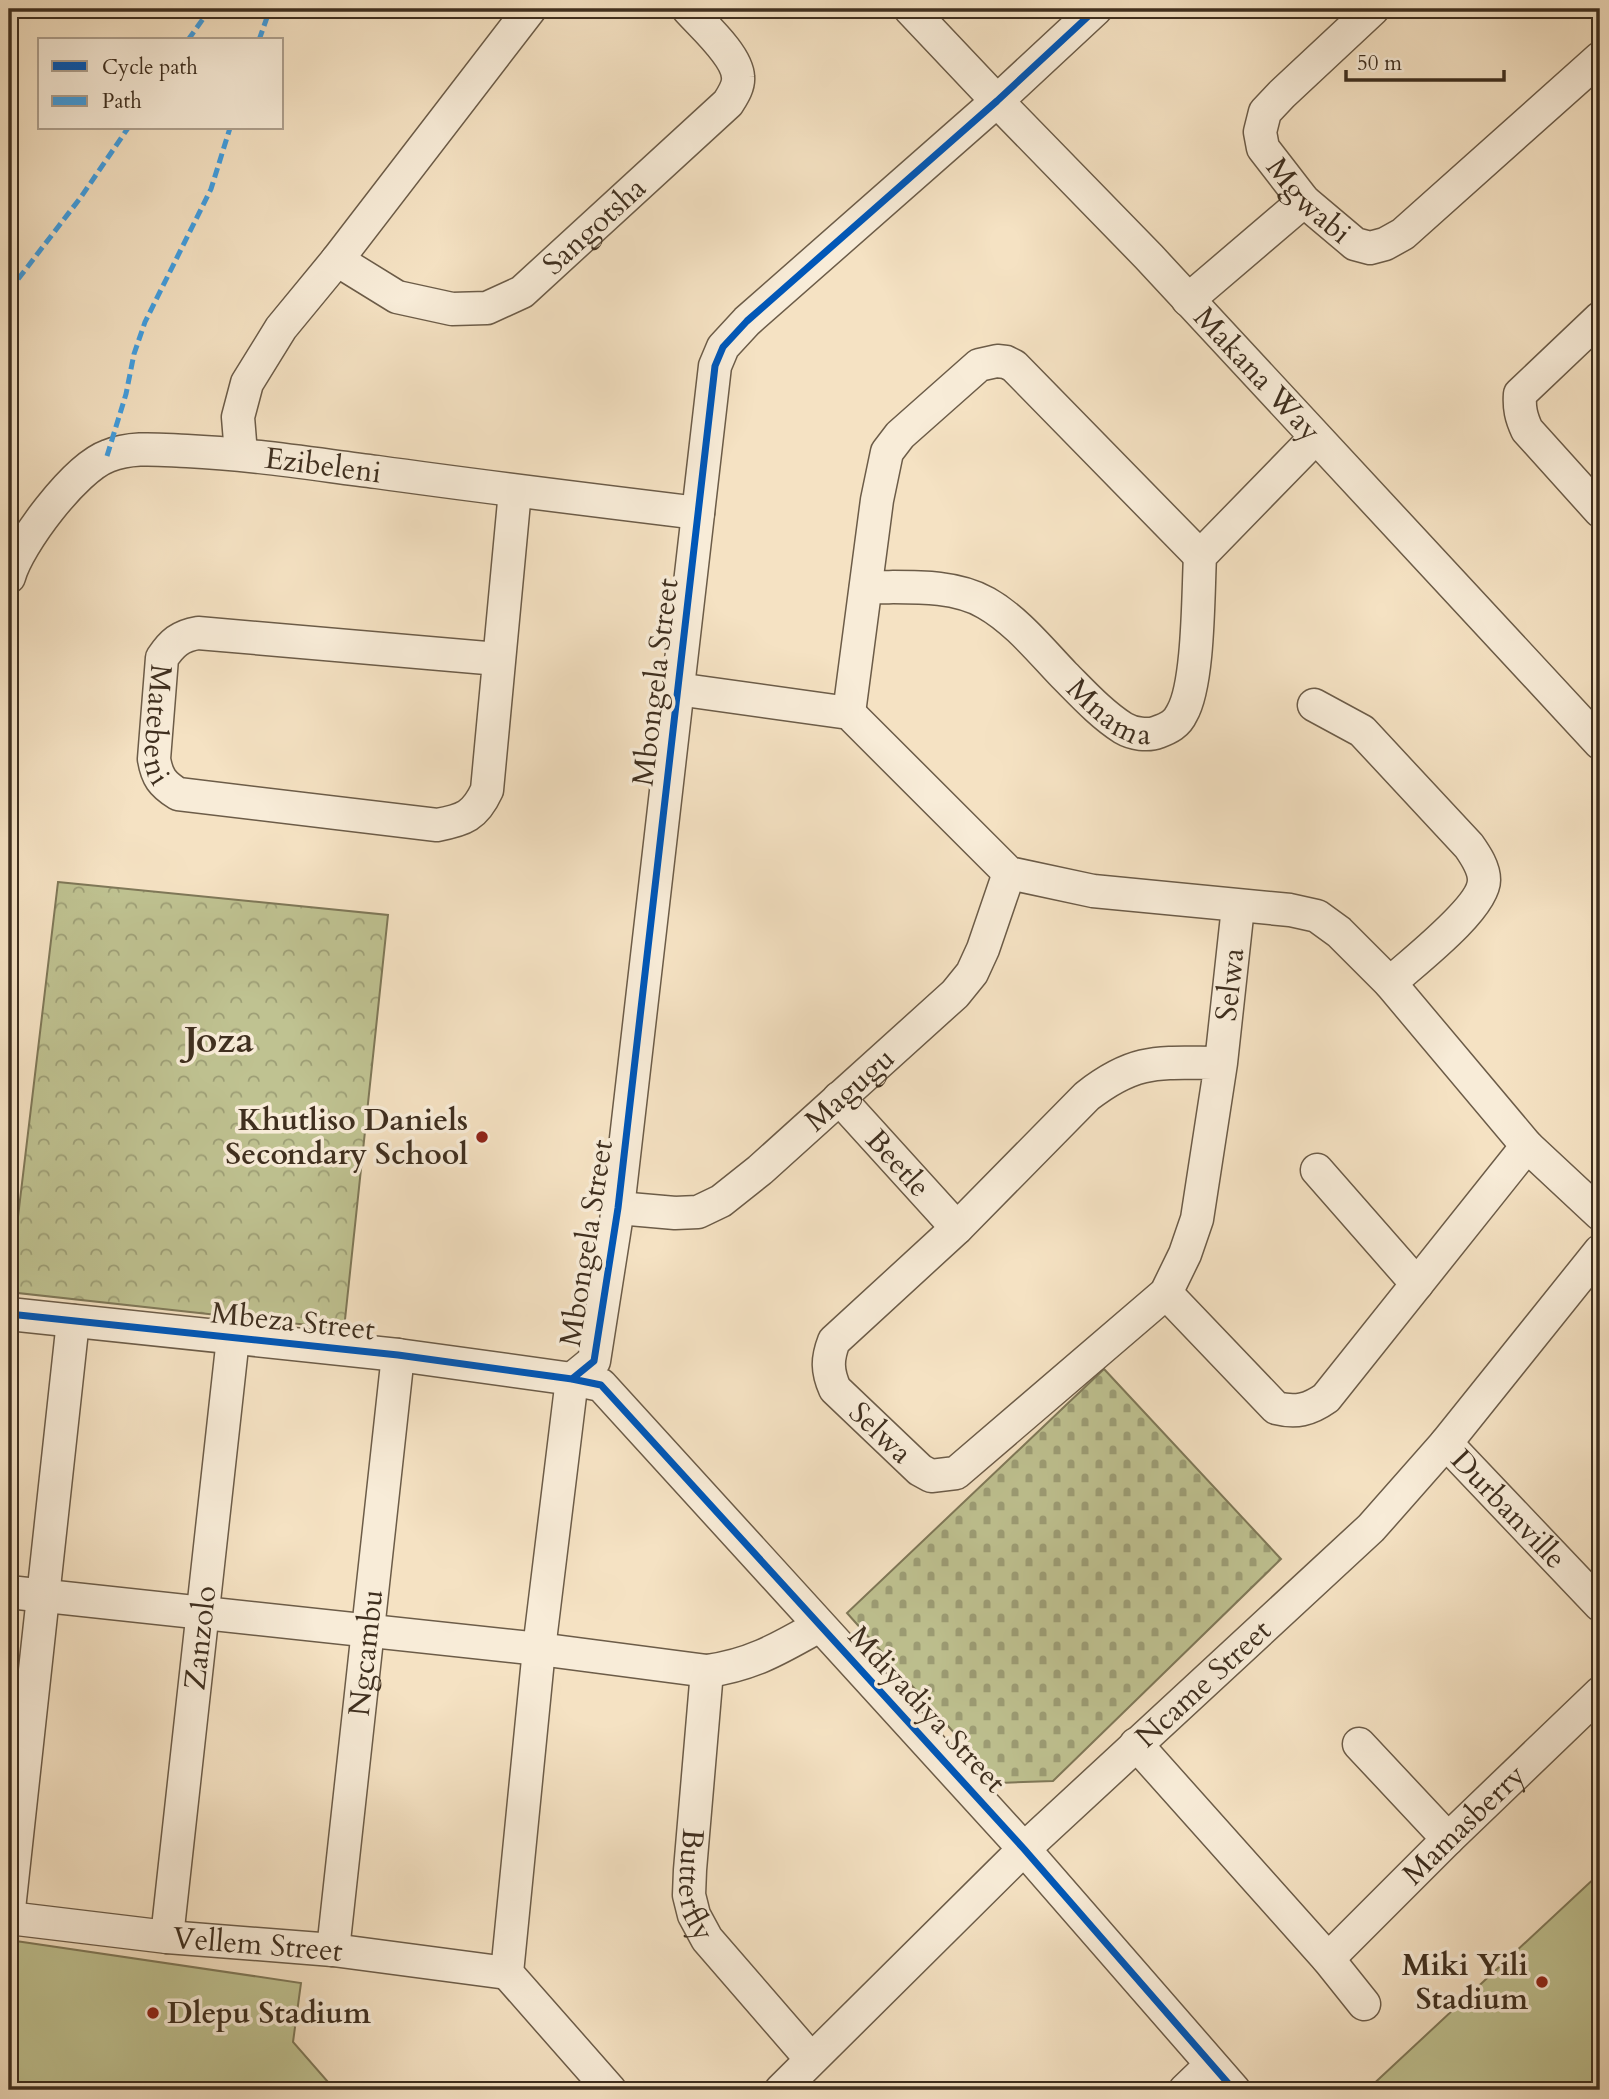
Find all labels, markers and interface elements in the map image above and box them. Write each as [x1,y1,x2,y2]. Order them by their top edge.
legend [38,38,284,130]
scale bar [1346,38,1504,82]
text: 50 m [1357,49,1402,78]
text: Cycle path [102,53,198,82]
text: Path [102,87,142,116]
street label: Mgwabi [1256,149,1360,253]
street label: Sangotsha [534,168,655,284]
street label: Makana Way [1184,298,1330,451]
street label: Ezibeleni [263,438,384,493]
street label: Mbongela Street [622,575,689,788]
street label: Matebeni [133,663,181,793]
street label: Mnama [1057,669,1152,755]
street label: Selwa [1206,946,1254,1023]
district label: Joza [179,1015,254,1065]
street label: Magugu [796,1038,904,1141]
place label: Khutliso Daniels Secondary School [225,1100,468,1175]
street label: Beetle [856,1121,939,1206]
marker: Khutliso Daniels Secondary School [474,1129,490,1145]
street label: Mbongela Street [550,1136,623,1349]
street label: Mbeza Street [209,1293,377,1351]
street label: Selwa [840,1393,921,1473]
street label: Durbanville [1442,1441,1575,1578]
street label: Zanzolo [174,1583,227,1692]
street label: Ngcambu [339,1587,393,1718]
street label: Ncame Street [1126,1610,1281,1757]
street label: Mdiyadiya Street [838,1617,1015,1802]
street label: Mamasberry [1393,1755,1535,1894]
street label: Butterfly [668,1827,724,1948]
street label: Vellem Street [171,1918,346,1972]
place label: Miki Yili Stadium [1402,1945,1528,2020]
marker: Miki Yili Stadium [1534,1974,1550,1990]
place label: Dlepu Stadium [167,1993,371,2034]
marker: Dlepu Stadium [145,2005,161,2021]

